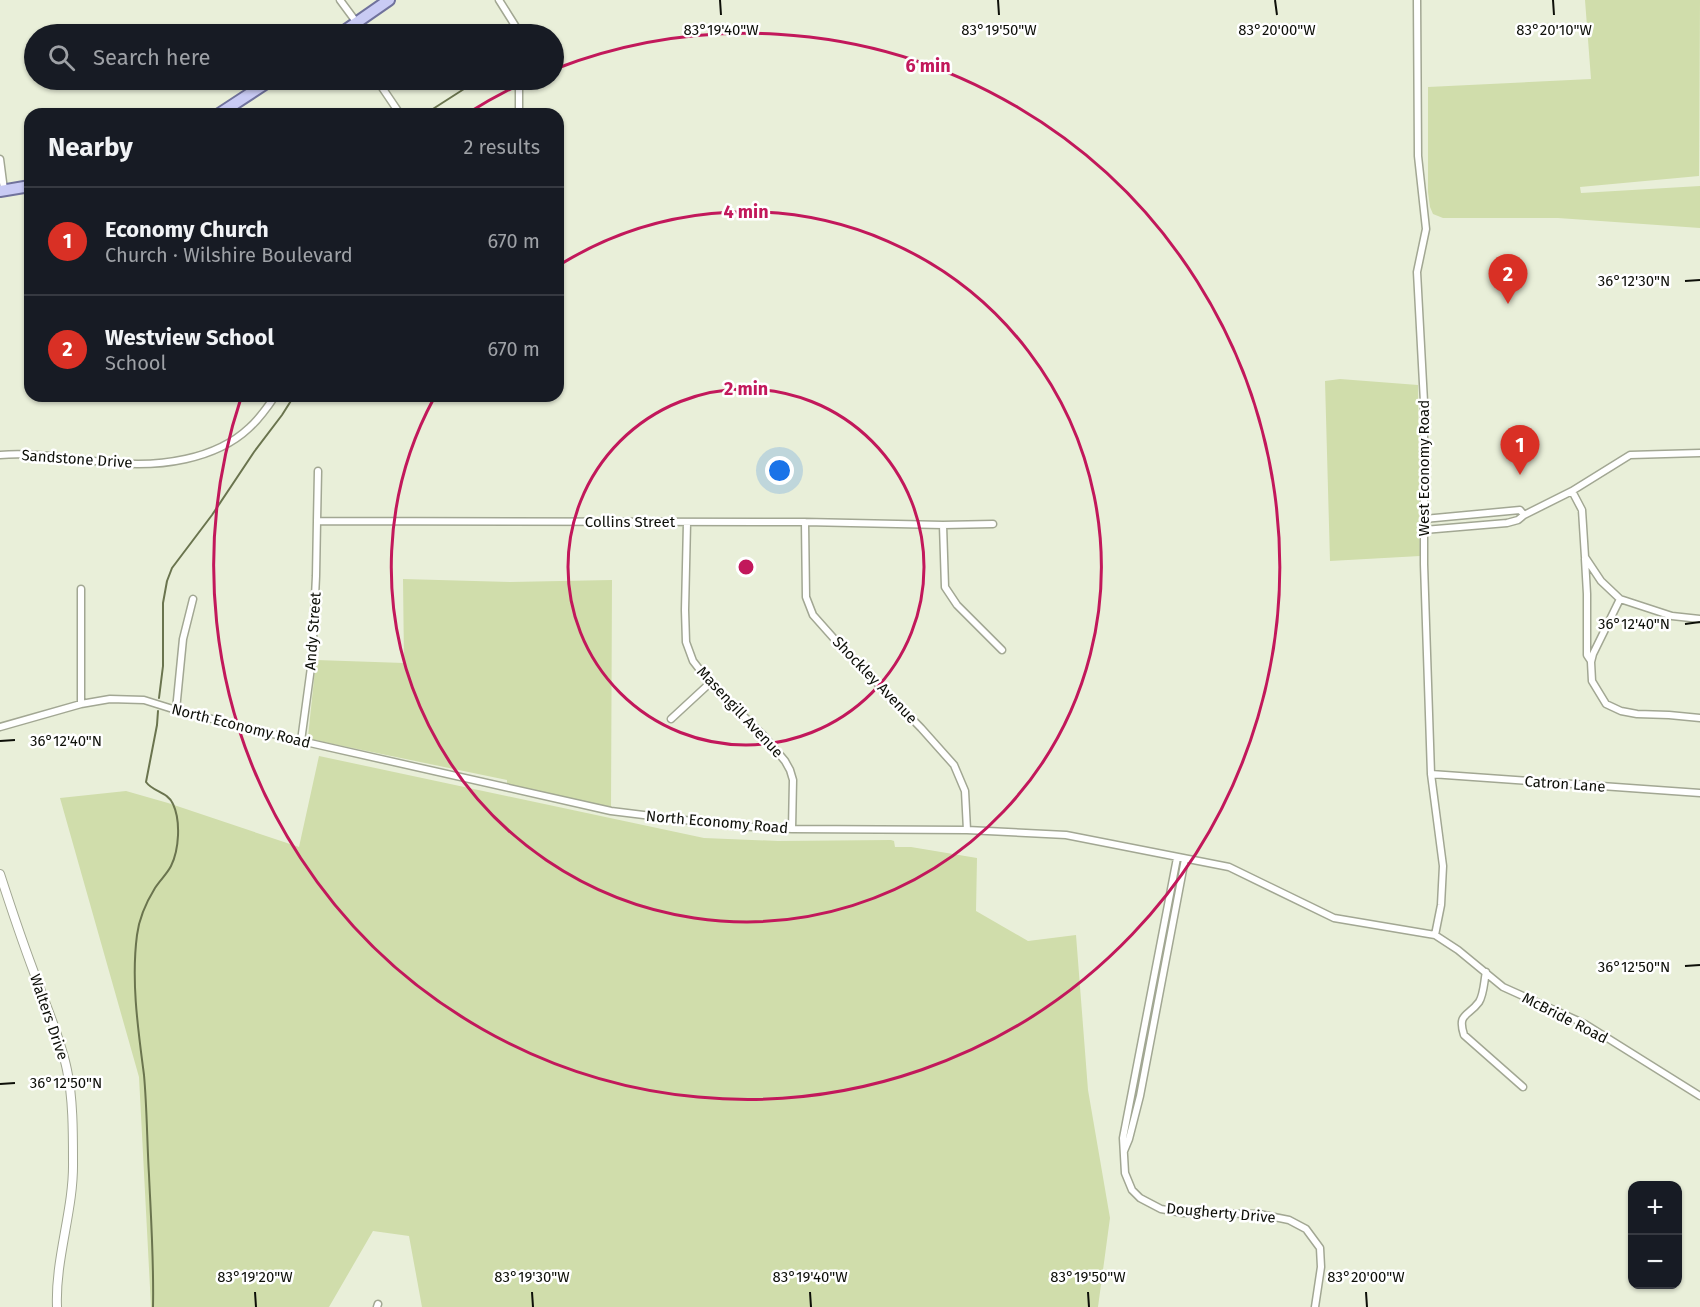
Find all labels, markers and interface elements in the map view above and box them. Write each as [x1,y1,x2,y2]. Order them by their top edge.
text: 83°19'40"W [683,21,759,39]
text: 83°19'50"W [961,21,1037,39]
text: 83°20'00"W [1238,21,1316,39]
text: 83°20'10"W [1516,21,1592,39]
search box [24,24,564,90]
icon: search [45,41,78,74]
text: Search here [93,44,211,71]
text: 6 min [905,55,951,77]
text: Nearby [48,132,133,163]
text: 2 results [463,135,540,159]
text: 4 min [723,201,769,223]
text: Economy Church [105,216,269,243]
text: 1 [63,229,72,253]
text: 670 m [488,229,540,253]
text: Church · Wilshire Boulevard [105,243,353,267]
pin: 2 [1488,254,1528,304]
text: 36°12'30"N [1598,272,1670,290]
text: Westview School [105,324,274,351]
text: 2 [62,337,73,361]
text: 670 m [488,337,540,361]
text: School [105,351,166,375]
text: 2 min [724,378,768,400]
street label: West Economy Road [1415,400,1433,536]
pin: 1 [1500,426,1540,475]
street label: Sandstone Drive [21,446,133,472]
your location [765,456,794,485]
street label: Collins Street [585,513,676,531]
centre of rings [736,557,756,577]
street label: Andy Street [301,591,325,671]
text: 36°12'40"N [1598,615,1670,633]
street label: Shockley Avenue [829,633,921,727]
street label: Masengill Avenue [693,663,787,761]
street label: North Economy Road [170,700,312,752]
text: 36°12'40"N [30,732,102,750]
street label: Catron Lane [1524,772,1606,796]
street label: North Economy Road [645,807,789,837]
text: 36°12'50"N [1598,958,1670,976]
street label: Walters Drive [26,972,72,1062]
street label: McBride Road [1519,989,1611,1047]
text: 36°12'50"N [30,1074,102,1092]
map controls [1628,1181,1682,1289]
button: + [1628,1181,1682,1235]
street label: Dougherty Drive [1166,1199,1276,1227]
button: − [1628,1235,1682,1289]
text: 83°19'20"W [217,1268,293,1286]
text: 83°19'30"W [494,1268,570,1286]
text: 83°19'40"W [772,1268,848,1286]
text: 83°19'50"W [1050,1268,1126,1286]
text: 83°20'00"W [1327,1268,1405,1286]

